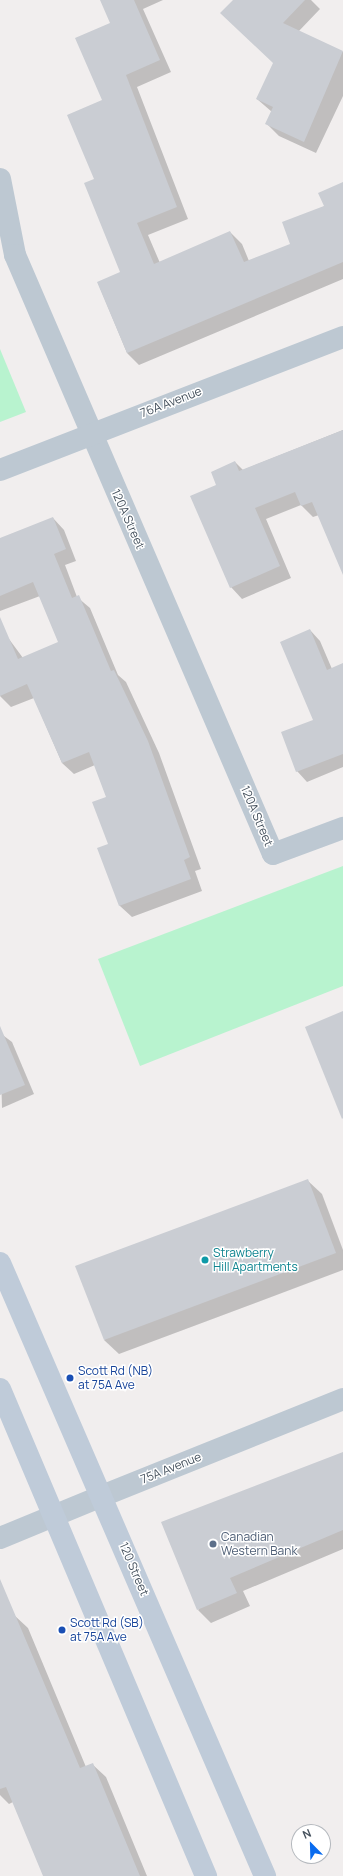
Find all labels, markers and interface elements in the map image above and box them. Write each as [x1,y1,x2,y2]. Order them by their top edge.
street label: 76A Avenue [138,384,204,420]
street label: 120A Street [108,487,148,551]
street label: 120A Street [238,784,276,848]
place label: Strawberry Hill Apartments [213,1246,298,1274]
marker: Strawberry Hill Apartments [200,1255,210,1265]
place label: Scott Rd (NB) at 75A Ave [78,1364,153,1392]
marker: Scott Rd (NB) at 75A Ave [65,1373,75,1383]
street label: 75A Avenue [139,1449,203,1487]
place label: Canadian Western Bank [221,1530,297,1558]
marker: Canadian Western Bank [208,1539,218,1549]
street label: 120 Street [116,1540,152,1598]
place label: Scott Rd (SB) at 75A Ave [70,1616,144,1644]
marker: Scott Rd (SB) at 75A Ave [57,1625,67,1635]
north arrow [291,1824,331,1864]
text: N [300,1825,313,1842]

